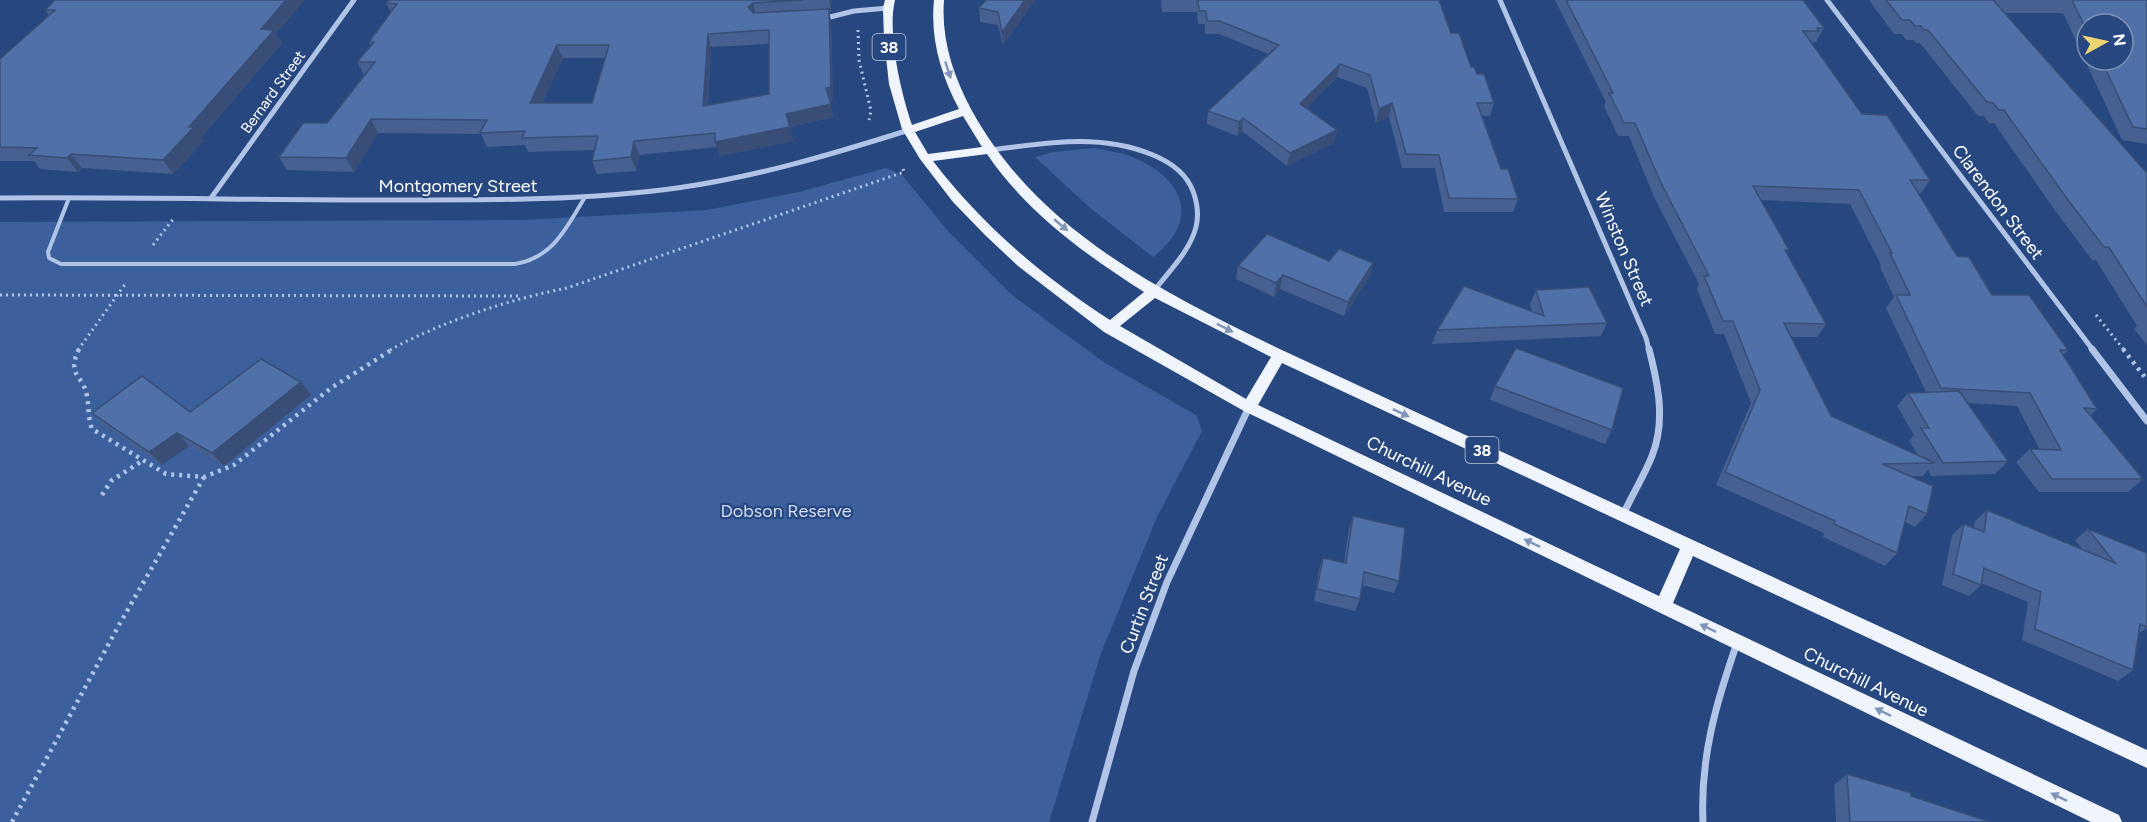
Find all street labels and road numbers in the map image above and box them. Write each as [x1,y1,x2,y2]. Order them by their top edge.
road number: 38 [872,34,906,60]
street label: Bernard Street [237,47,309,137]
street label: Clarendon Street [1948,140,2048,264]
street label: Montgomery Street [378,175,538,197]
street label: Winston Street [1590,189,1658,310]
street label: Churchill Avenue [1363,431,1495,511]
road number: 38 [1466,437,1498,463]
street label: Curtin Street [1115,551,1173,657]
street label: Churchill Avenue [1800,642,1932,722]

